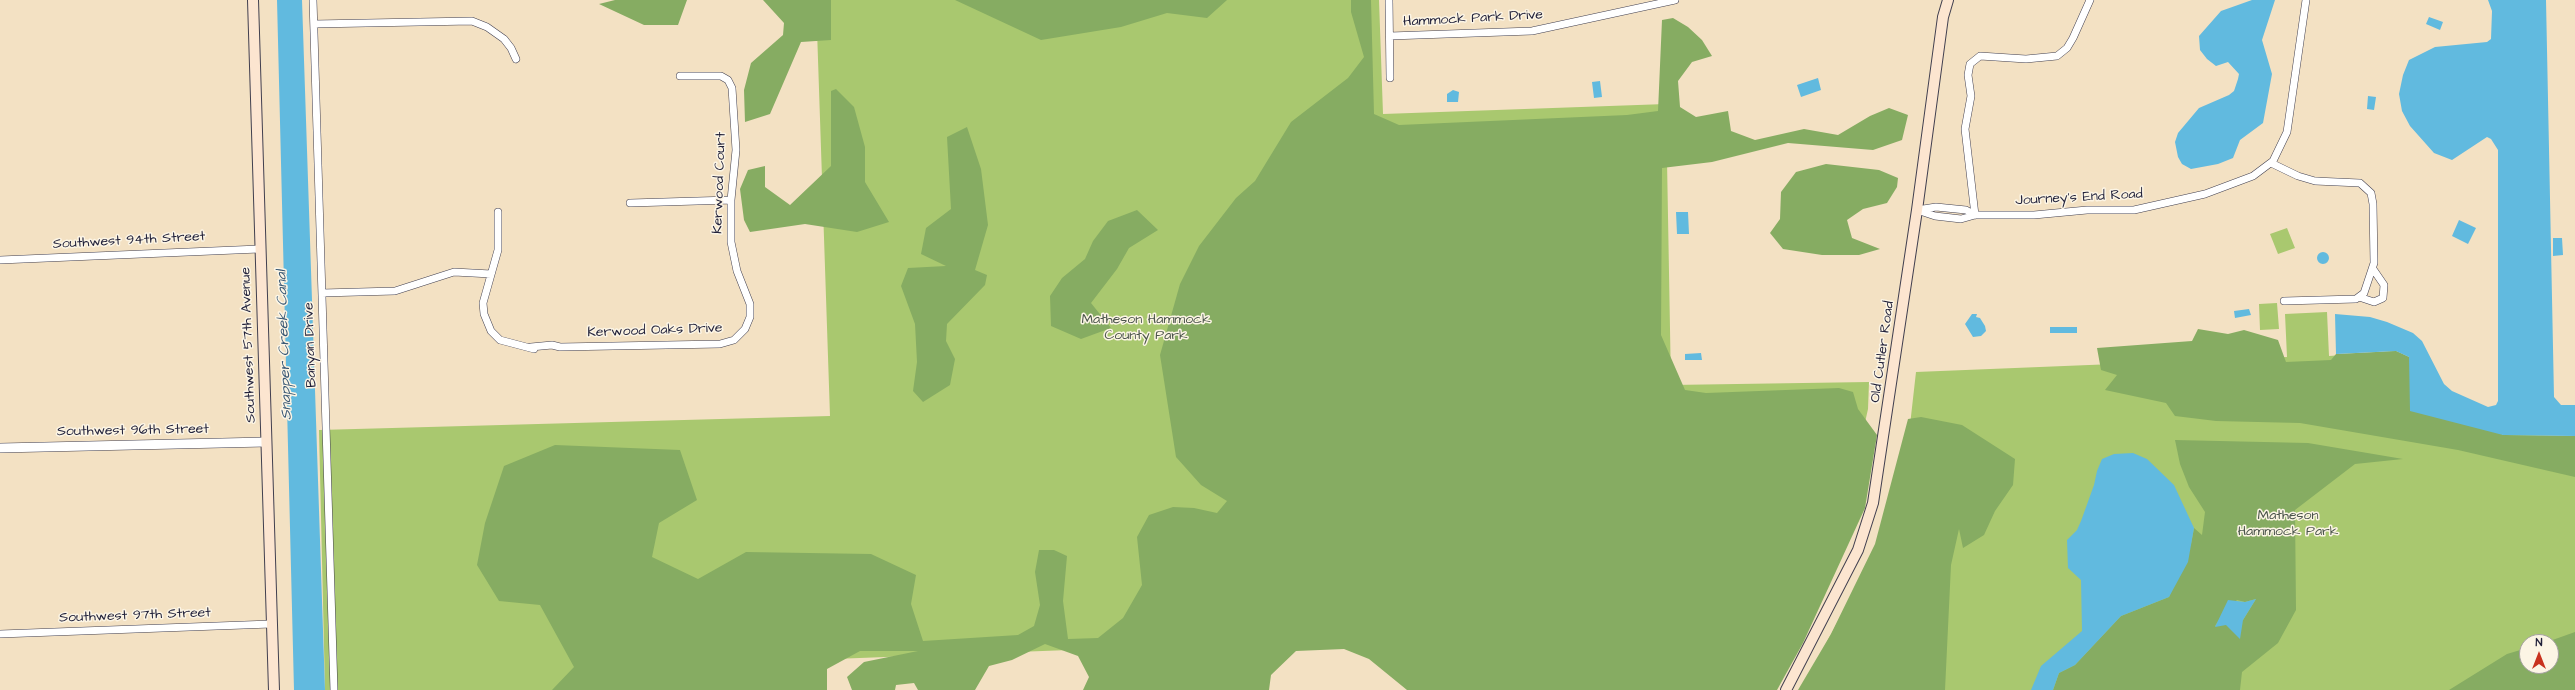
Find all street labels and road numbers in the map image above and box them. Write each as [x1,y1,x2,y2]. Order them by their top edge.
street label: Hammock Park Drive [1403,7,1543,31]
street label: Kerwood Court [710,132,730,234]
street label: Journey's End Road [2015,186,2143,210]
street label: Southwest 94th Street [52,229,206,253]
street label: Southwest 57th Avenue [238,267,260,423]
street label: Old Cutler Road [1868,300,1898,404]
street label: Banyan Drive [301,302,321,388]
street label: Kerwood Oaks Drive [587,320,723,342]
street label: Southwest 96th Street [57,421,209,441]
street label: Southwest 97th Street [59,605,211,627]

